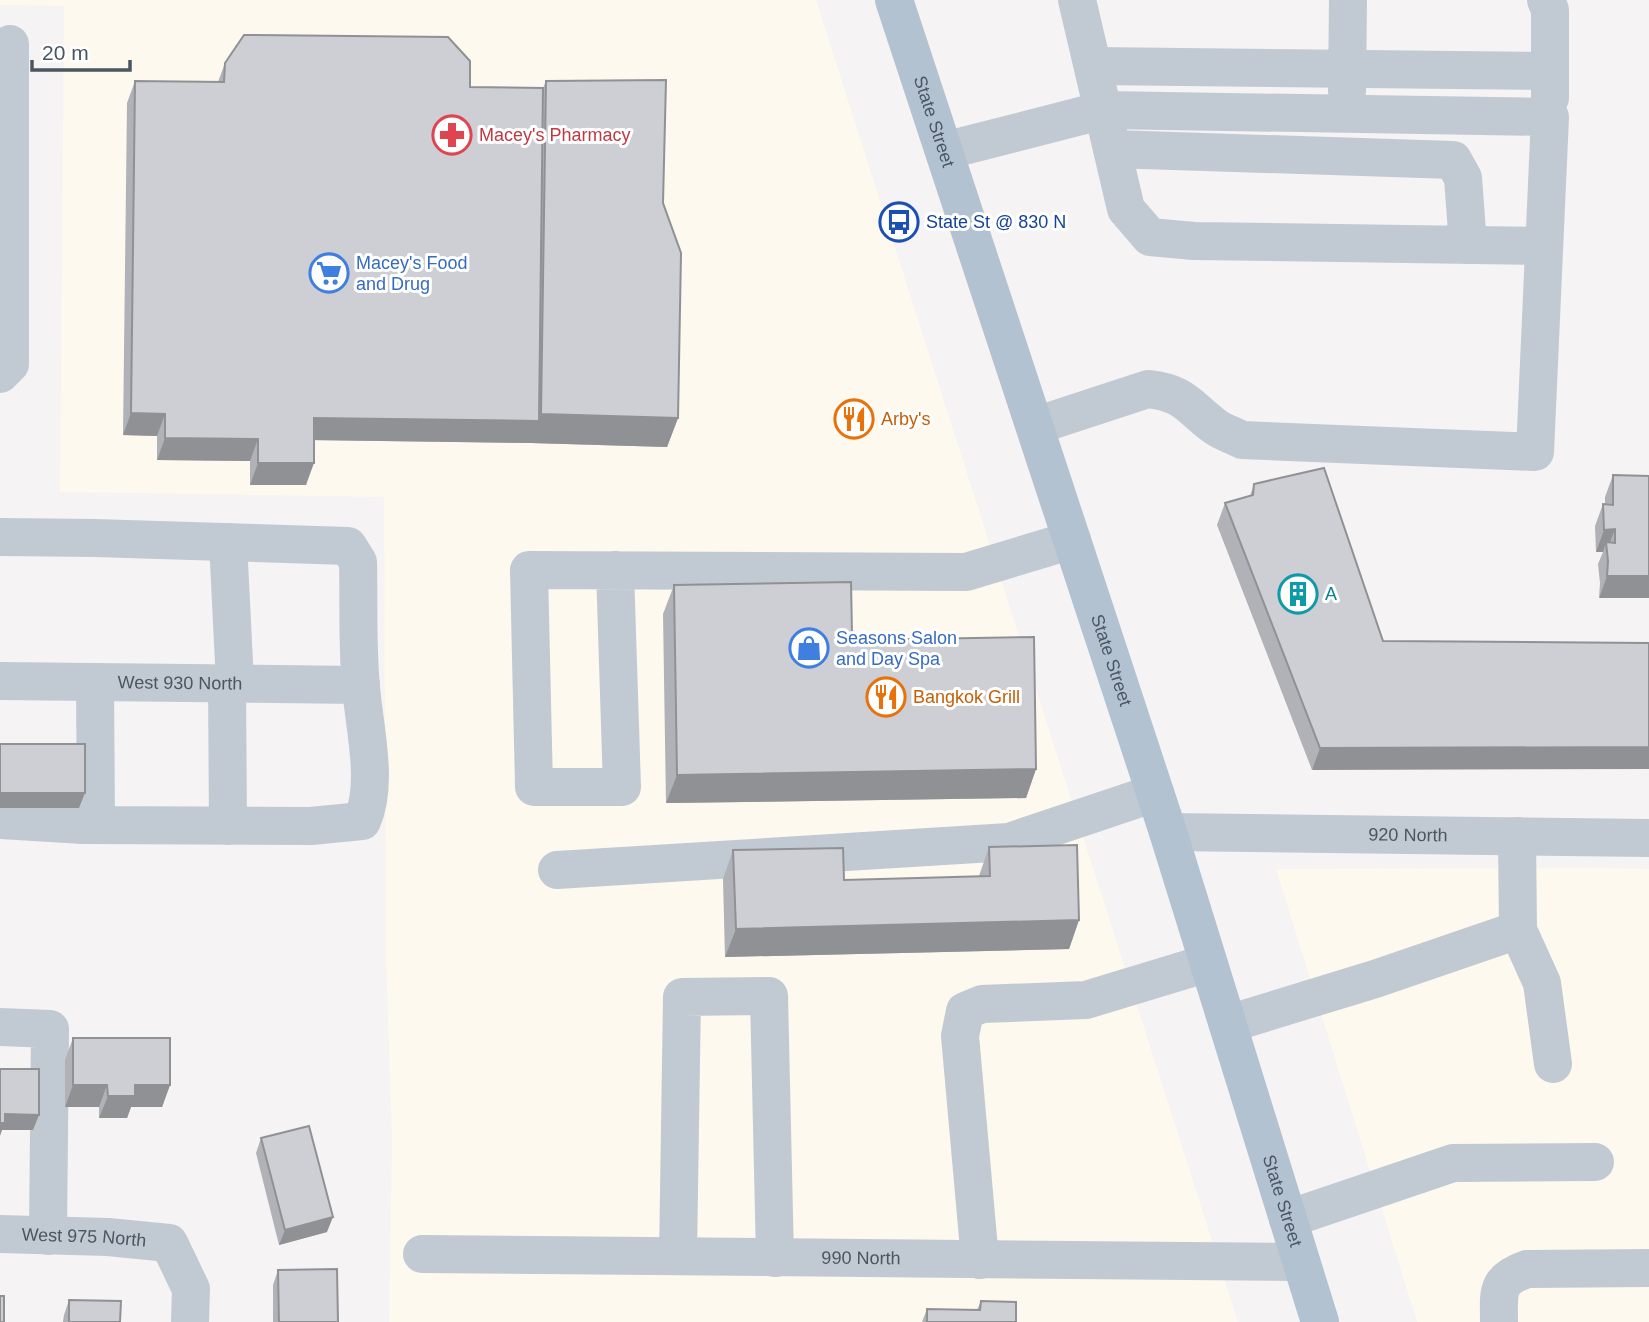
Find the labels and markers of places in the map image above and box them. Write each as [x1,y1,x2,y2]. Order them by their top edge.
pharmacy icon: Macey's Pharmacy [431,114,473,156]
place label: Macey's Pharmacy [479,125,630,145]
bus stop icon: State St @ 830 N [878,201,920,243]
place label: State St @ 830 N [926,212,1066,232]
supermarket icon: Macey's Food and Drug [308,252,350,294]
place label: Macey's Food and Drug [356,253,467,294]
restaurant icon: Arby's [833,398,875,440]
place label: Arby's [881,409,930,429]
building icon: A [1277,573,1319,615]
place label: A [1325,584,1337,604]
shop icon: Seasons Salon and Day Spa [788,627,830,669]
place label: Seasons Salon and Day Spa [836,628,957,669]
restaurant icon: Bangkok Grill [865,676,907,718]
place label: Bangkok Grill [913,687,1020,707]

